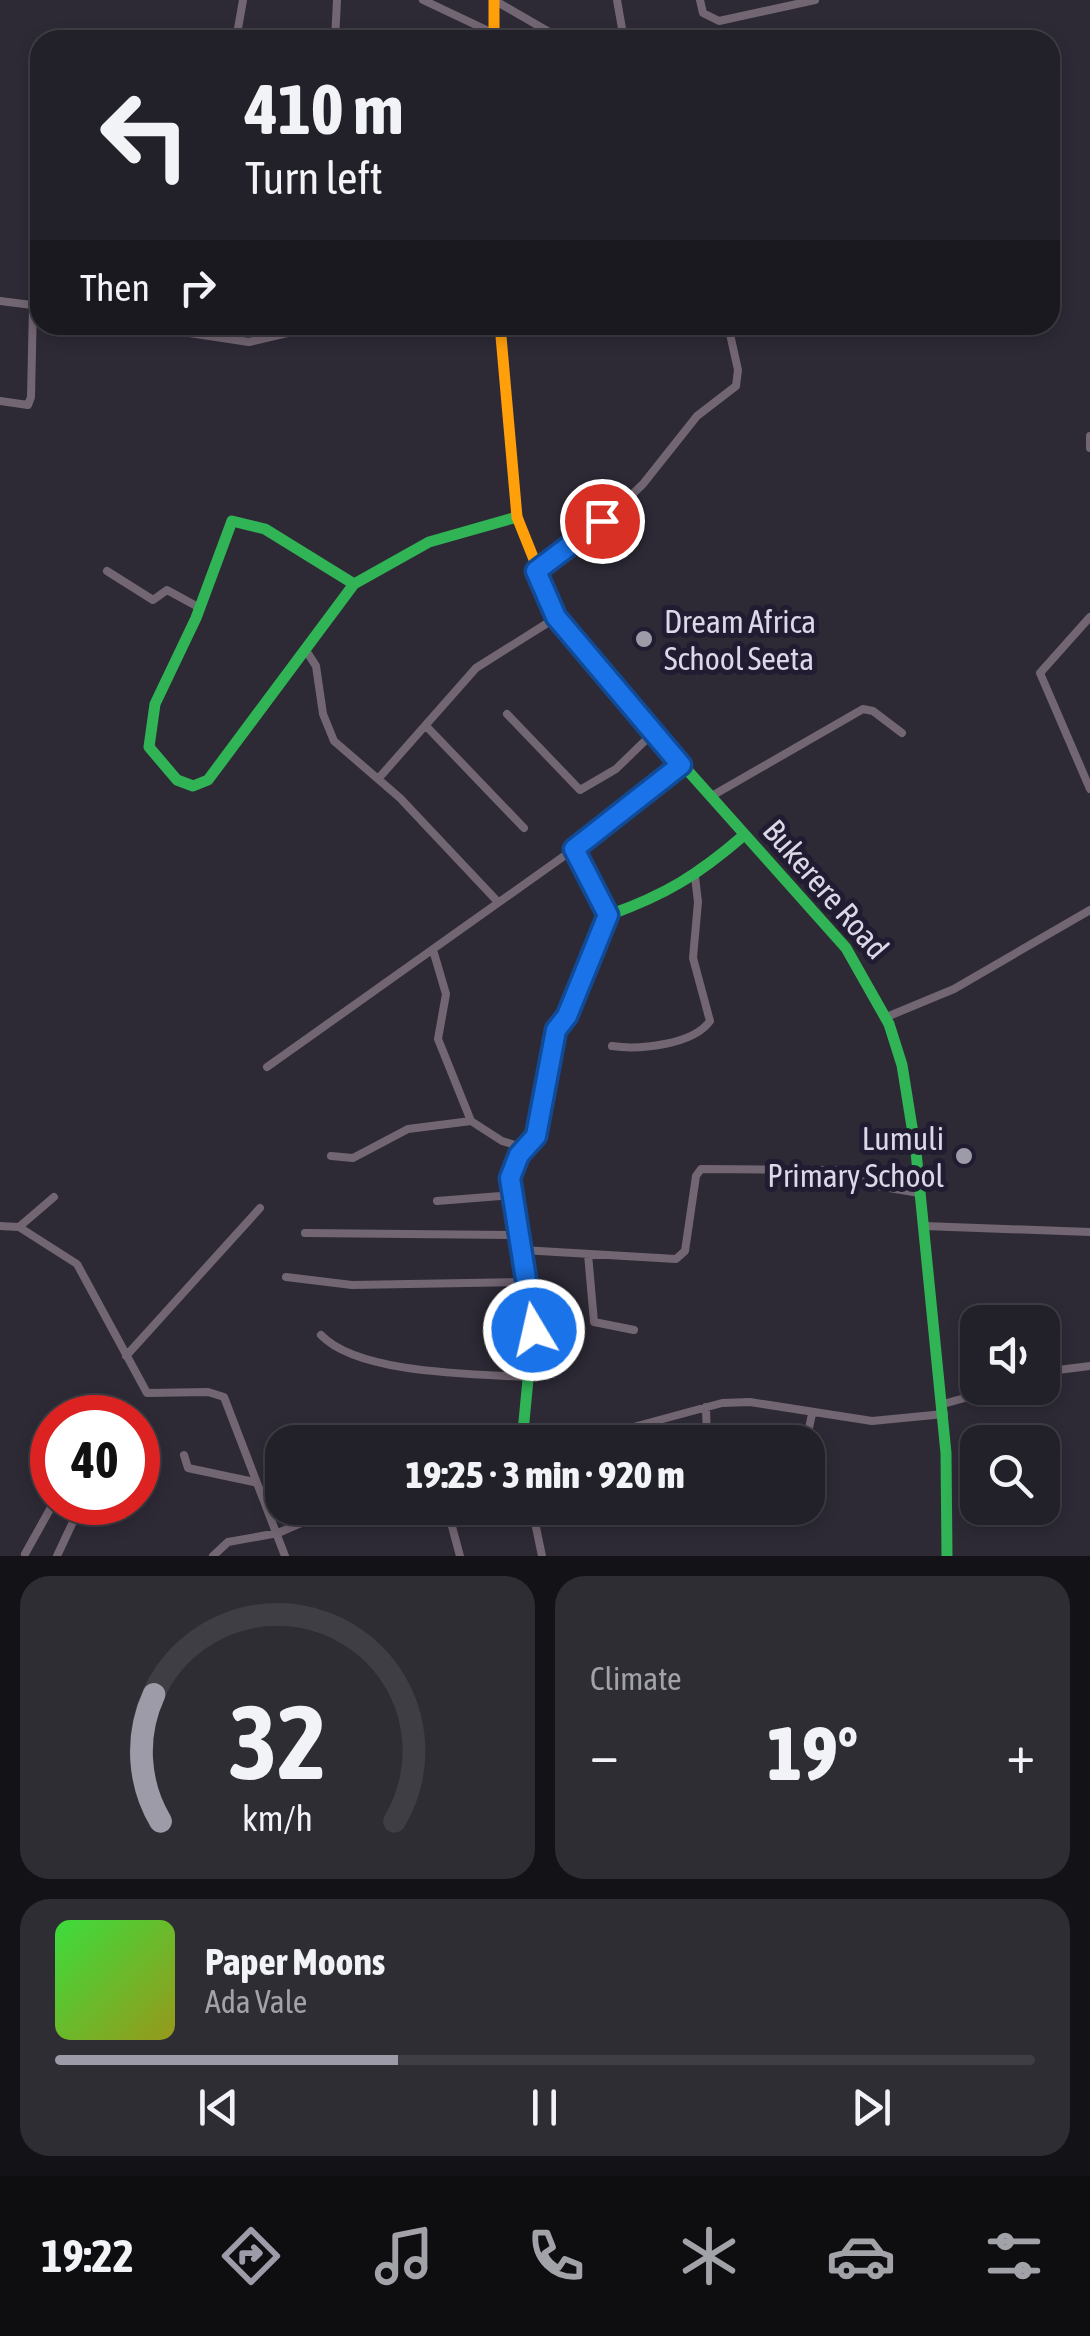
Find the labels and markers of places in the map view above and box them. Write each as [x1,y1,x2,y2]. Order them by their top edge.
pin [560,479,645,564]
place label: Dream Africa School Seeta [664,603,816,677]
marker: Dream Africa School Seeta [633,628,655,650]
place label: Lumuli Primary School [767,1120,945,1194]
marker: Lumuli Primary School [953,1145,975,1167]

